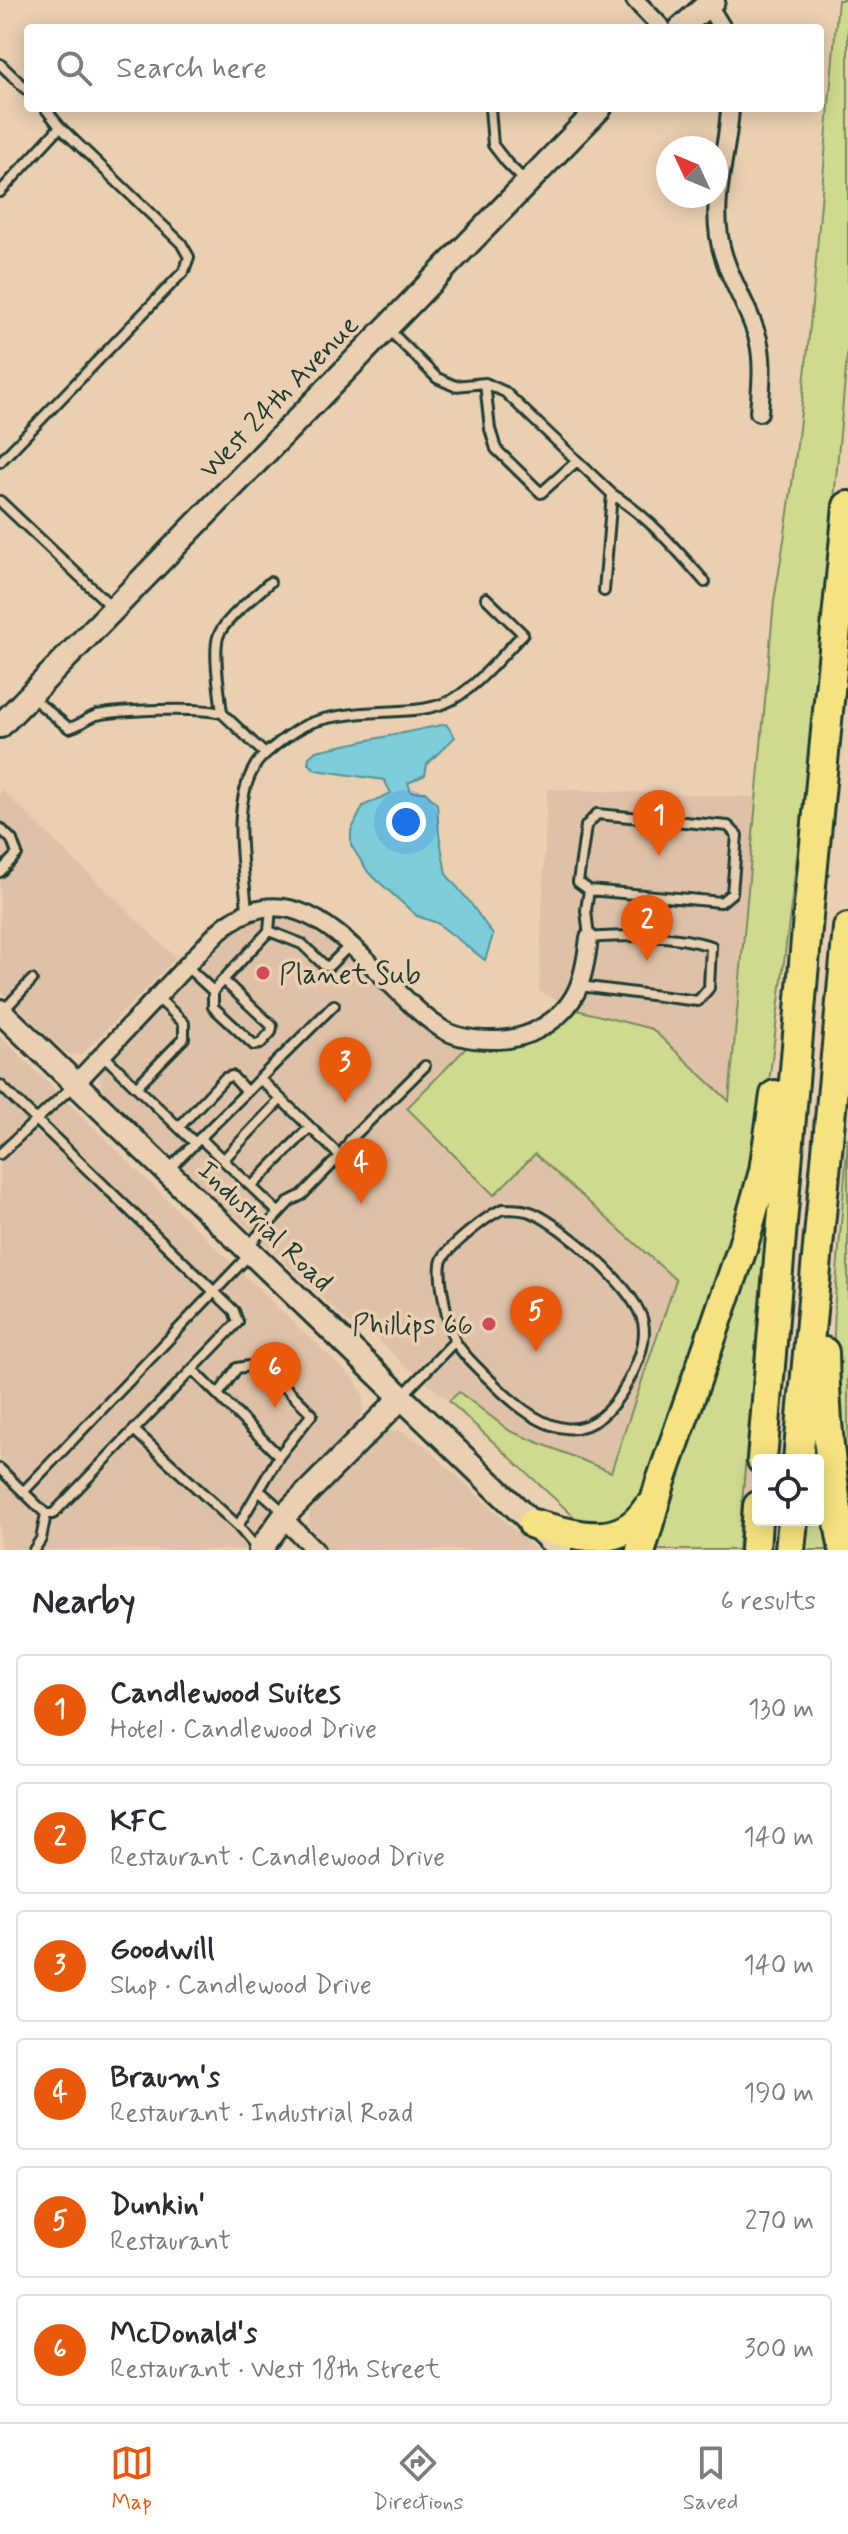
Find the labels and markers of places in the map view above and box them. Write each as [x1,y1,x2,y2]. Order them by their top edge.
pin: 1 [633,790,685,856]
pin: 2 [621,895,673,961]
place label: Planet Sub [279,957,421,994]
marker: Planet Sub [254,964,272,982]
pin: 3 [319,1037,371,1103]
pin: 4 [335,1138,387,1204]
pin: 5 [510,1286,562,1352]
place label: Phillips 66 [352,1308,473,1345]
marker: Phillips 66 [480,1315,498,1333]
pin: 6 [249,1342,301,1408]

